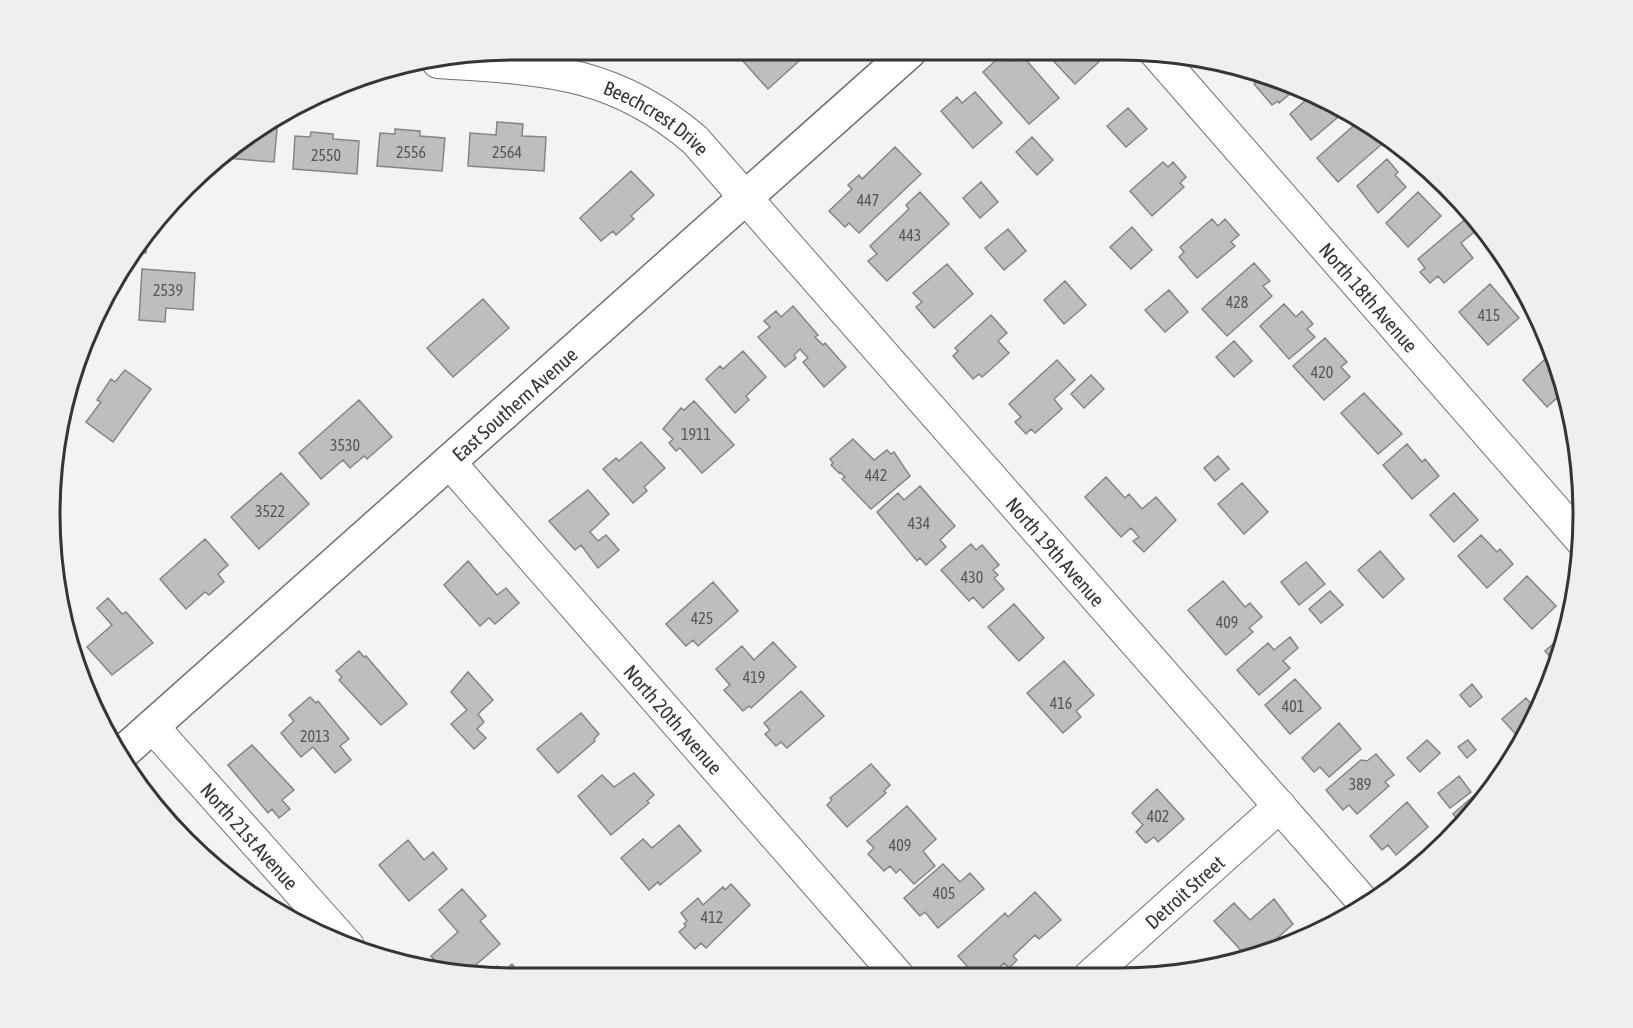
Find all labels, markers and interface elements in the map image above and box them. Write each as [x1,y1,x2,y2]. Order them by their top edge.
street label: Beechcrest Drive [601,75,714,160]
house number: 2556 [396,143,426,161]
house number: 2564 [492,143,522,161]
house number: 2550 [311,146,341,164]
house number: 447 [857,191,879,209]
house number: 443 [899,226,921,244]
street label: North 18th Avenue [1315,238,1423,356]
house number: 2539 [153,281,183,299]
house number: 428 [1226,293,1248,311]
house number: 415 [1478,306,1500,324]
street label: East Southern Avenue [447,342,581,465]
house number: 420 [1311,363,1333,381]
house number: 1911 [681,425,711,443]
house number: 3530 [330,436,360,454]
house number: 442 [865,466,887,484]
street label: North 19th Avenue [1002,492,1110,611]
house number: 3522 [255,502,285,520]
house number: 434 [908,514,930,532]
house number: 430 [961,568,983,586]
house number: 425 [691,609,713,627]
house number: 409 [1216,613,1238,631]
street label: North 20th Avenue [620,660,728,778]
house number: 419 [743,668,765,686]
house number: 416 [1050,694,1072,712]
house number: 401 [1282,697,1304,715]
house number: 2013 [300,727,330,745]
house number: 389 [1349,775,1371,793]
street label: North 21st Avenue [196,778,303,894]
house number: 402 [1147,807,1169,825]
house number: 409 [889,836,911,854]
street label: Detroit Street [1140,850,1229,933]
house number: 405 [933,884,955,902]
house number: 412 [701,908,723,926]

